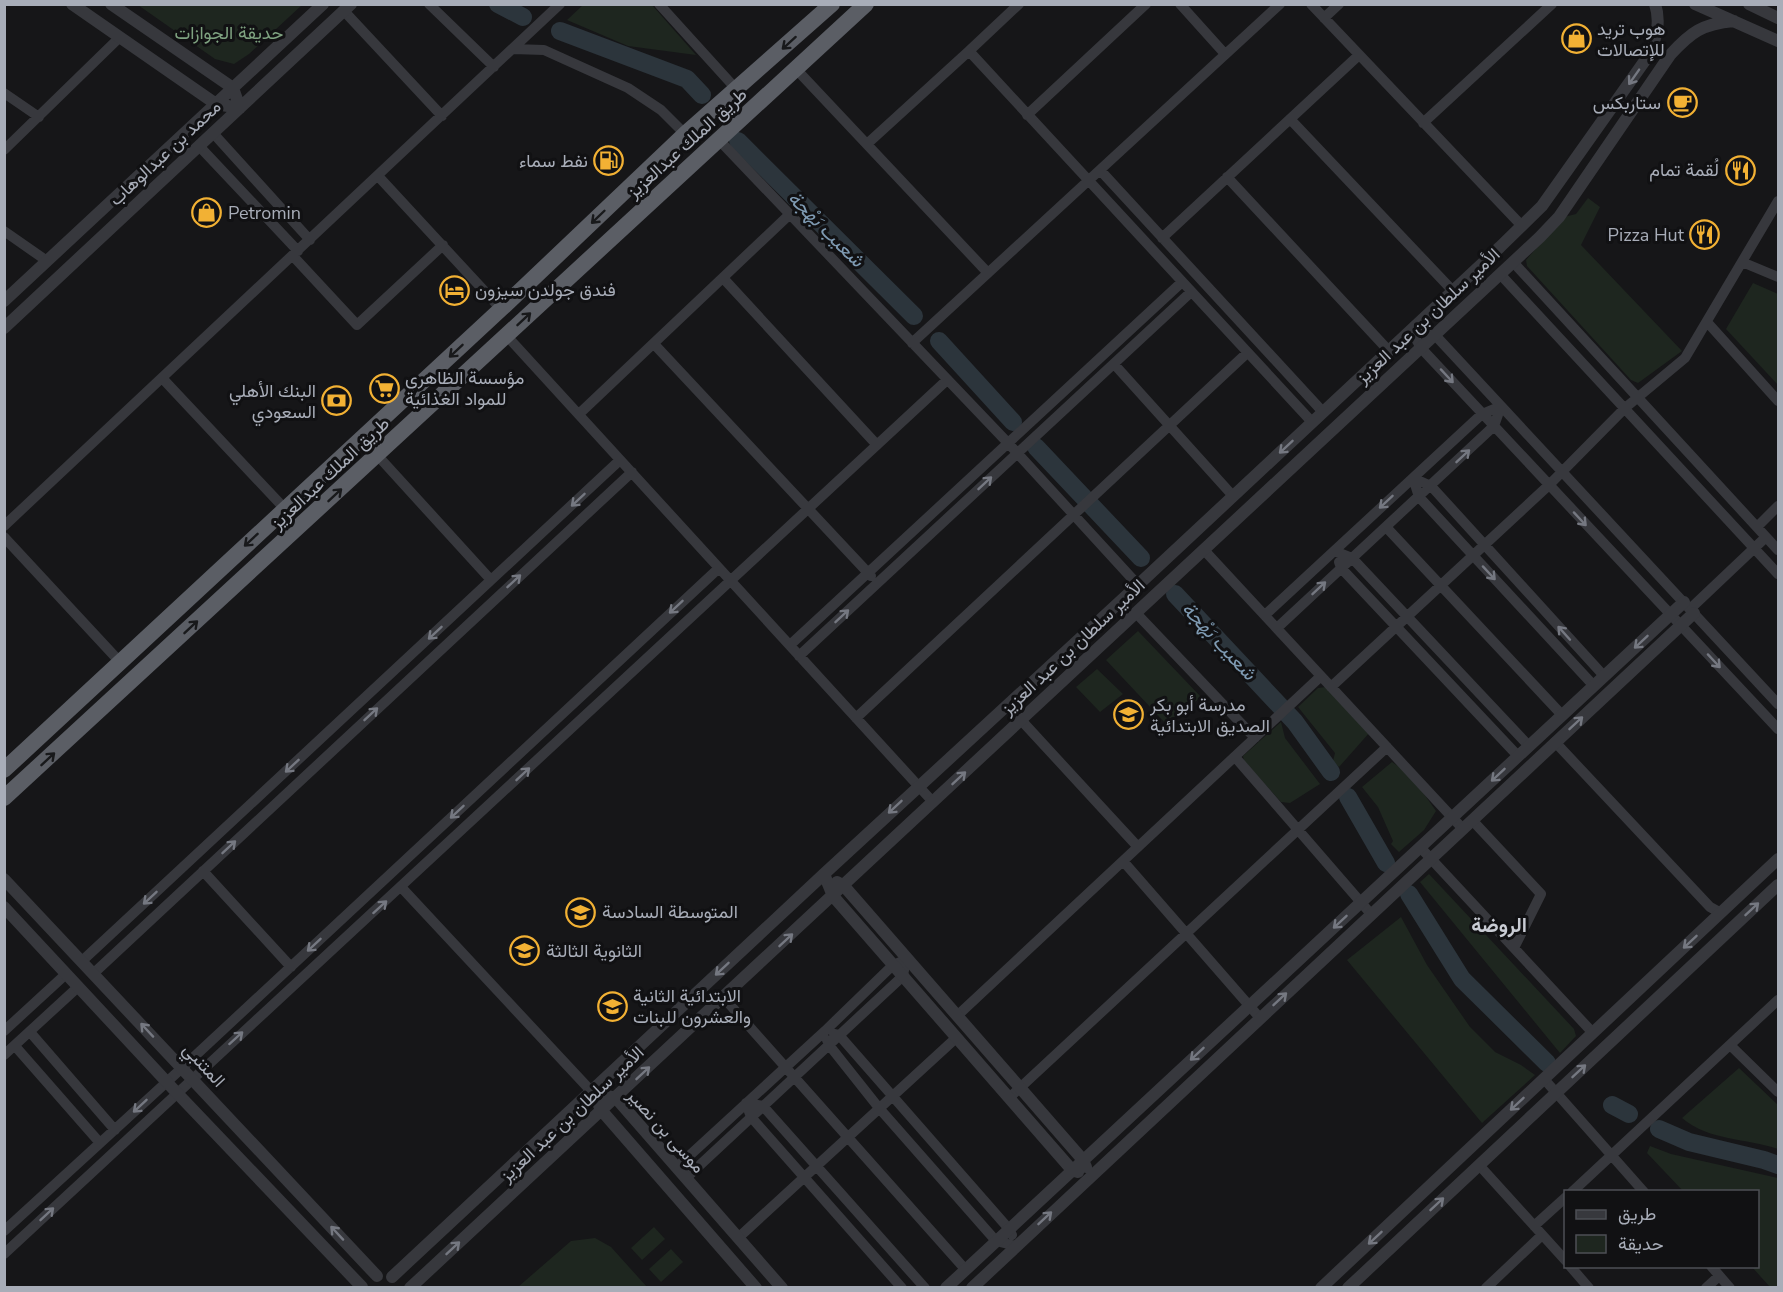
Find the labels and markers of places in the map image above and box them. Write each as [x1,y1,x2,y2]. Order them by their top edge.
place label: هوب تريد للإتصالات [1597,17,1666,62]
shop icon: هوب تريد للإتصالات [1560,23,1592,55]
cafe icon: ستاربكس [1666,87,1698,119]
place label: ستاربكس [1593,91,1661,115]
fuel station icon: نفط سماء [593,145,625,177]
place label: نفط سماء [519,149,588,173]
restaurant icon: لُقمة تمام [1724,154,1756,186]
place label: لُقمة تمام [1649,158,1719,182]
shop icon: Petromin [191,197,223,229]
place label: Petromin [228,201,301,225]
restaurant icon: Pizza Hut [1689,219,1721,251]
place label: Pizza Hut [1608,223,1685,247]
hotel icon: فندق جولدن سيزون [438,274,470,306]
place label: فندق جولدن سيزون [475,278,616,302]
place label: مؤسسة الظاهري للمواد الغذائية [405,366,524,411]
supermarket icon: مؤسسة الظاهري للمواد الغذائية [368,372,400,404]
place label: البنك الأهلي السعودي [229,379,316,427]
bank icon: البنك الأهلي السعودي [321,385,353,417]
place label: مدرسة أبو بكر الصديق الابتدائية [1149,693,1270,738]
school or university icon: مدرسة أبو بكر الصديق الابتدائية [1113,699,1145,731]
school or university icon: المتوسطة السادسة [565,896,597,928]
place label: المتوسطة السادسة [602,900,738,924]
school or university icon: الثانوية الثالثة [509,935,541,967]
place label: الثانوية الثالثة [546,939,642,963]
place label: الابتدائية الثانية والعشرون للبنات [633,984,751,1029]
school or university icon: الابتدائية الثانية والعشرون للبنات [596,990,628,1022]

